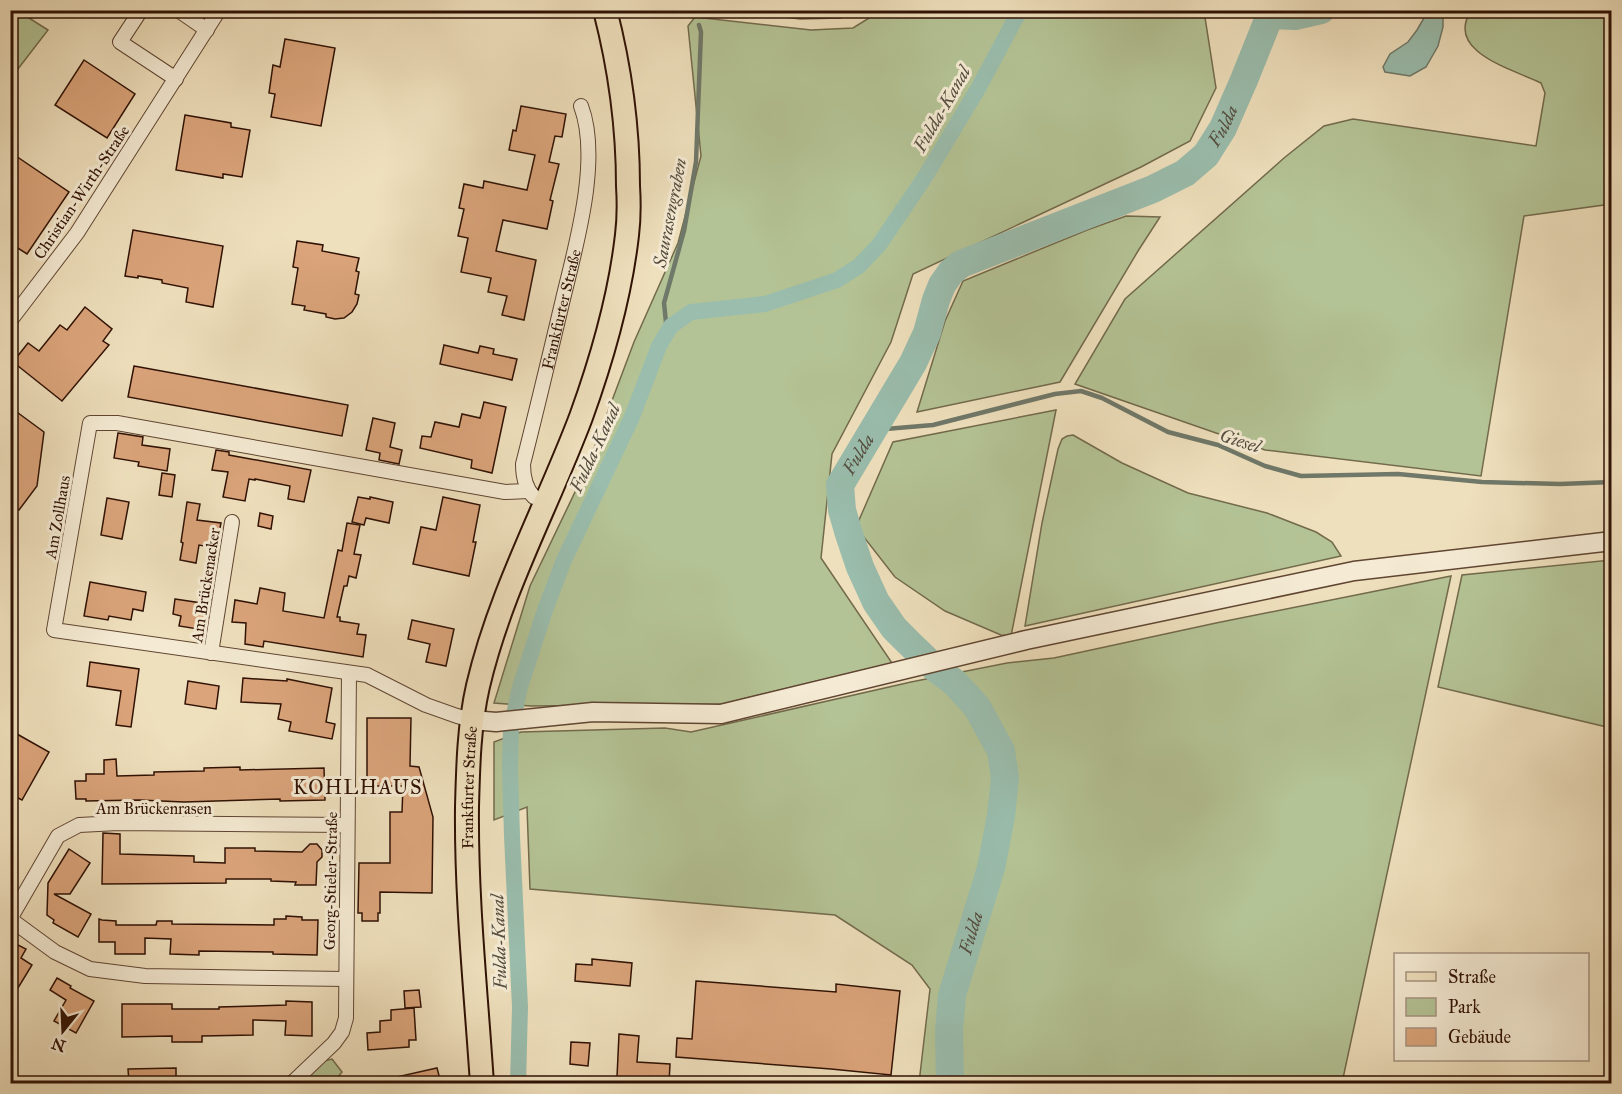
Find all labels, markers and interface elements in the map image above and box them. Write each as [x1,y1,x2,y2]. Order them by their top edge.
water label: Fulda-Kanal [908,60,976,157]
water label: Fulda [1203,102,1243,151]
street label: Christian-Wirth-Straße [30,121,133,263]
water label: Saurasengraben [648,156,691,271]
street label: Frankfurter Straße [538,247,585,372]
water label: Fulda-Kanal [565,398,626,497]
water label: Giesel [1217,424,1265,458]
water label: Fulda [837,430,879,480]
street label: Am Zollhaus [41,474,74,561]
street label: Am Brückenacker [187,526,224,645]
street label: Frankfurter Straße [458,725,481,849]
district label: KOHLHAUS [293,775,423,799]
street label: Am Brückenrasen [95,799,212,818]
street label: Georg-Stieler-Straße [320,811,342,950]
water label: Fulda-Kanal [486,892,512,991]
water label: Fulda [954,909,988,958]
legend [1394,953,1589,1061]
text: Straße [1448,966,1496,988]
text: Park [1448,996,1481,1018]
north arrow [33,1001,93,1061]
text: Gebäude [1448,1026,1511,1048]
text: N [49,1034,68,1056]

